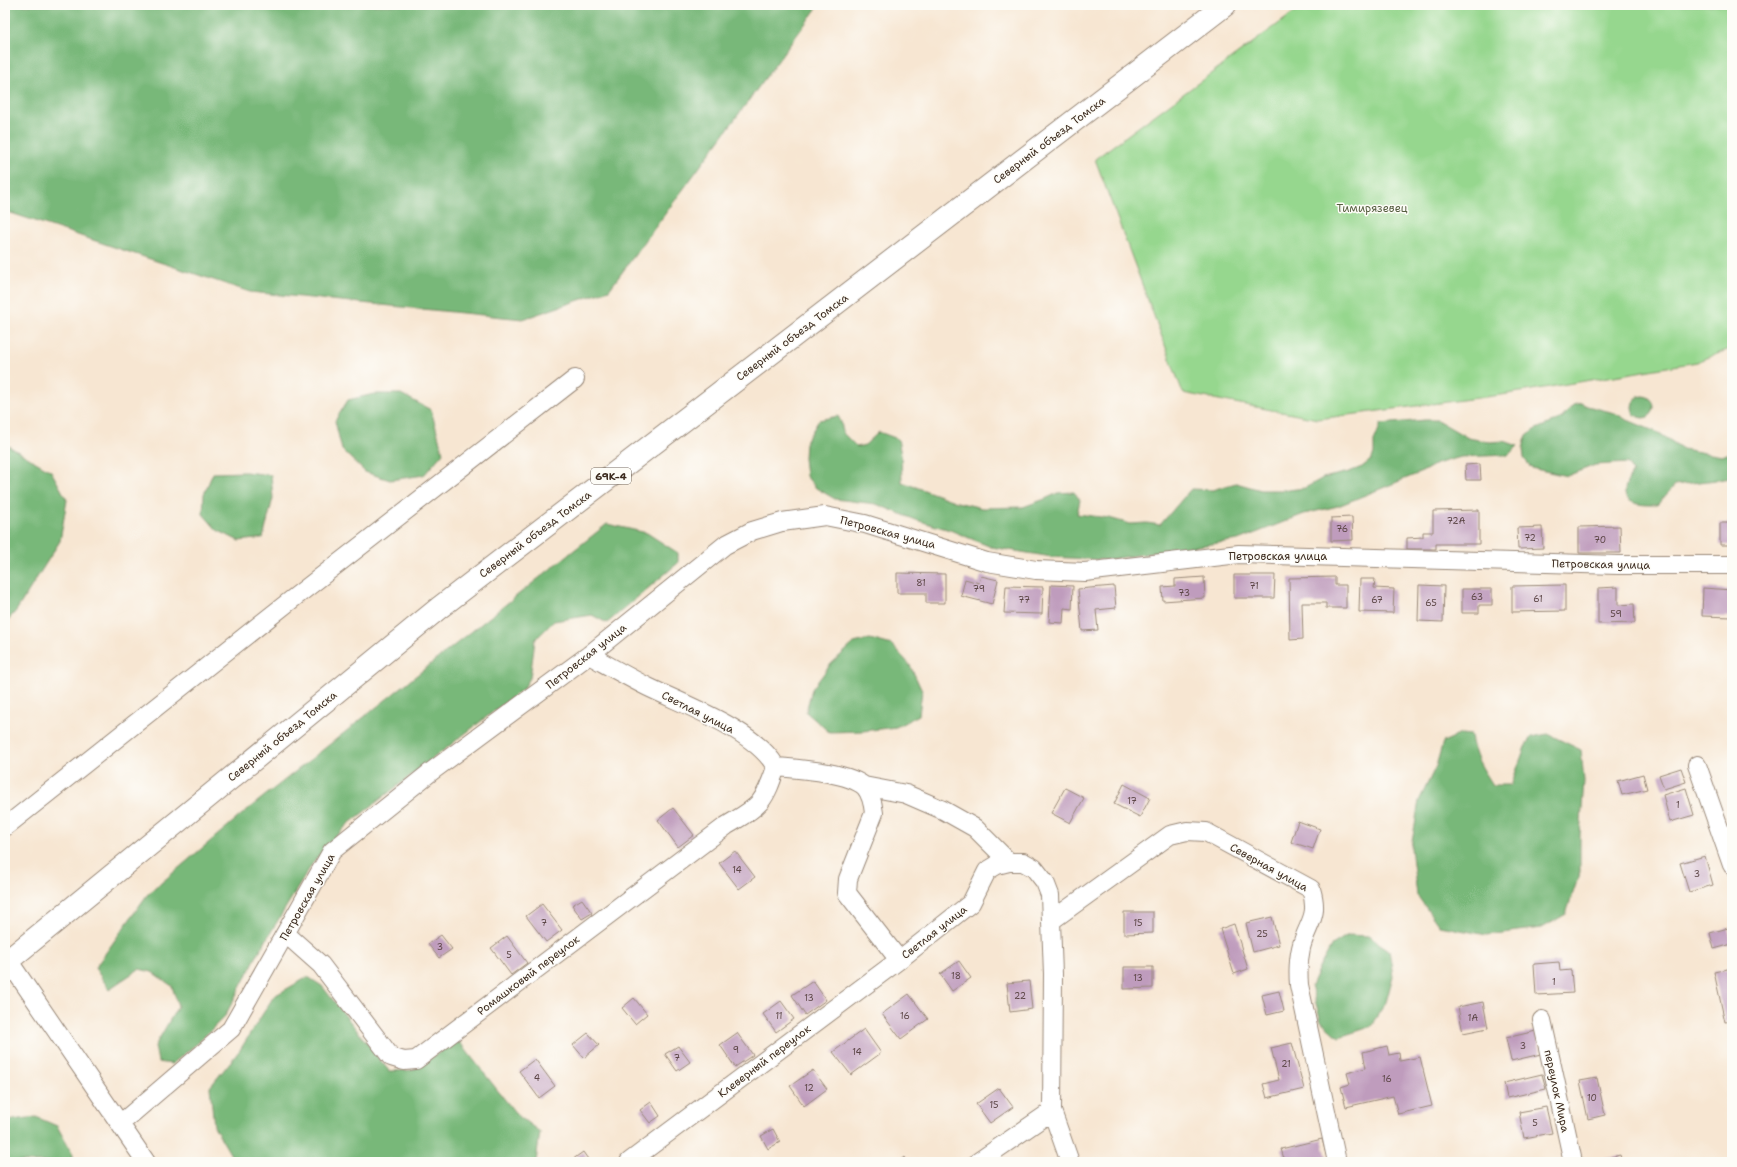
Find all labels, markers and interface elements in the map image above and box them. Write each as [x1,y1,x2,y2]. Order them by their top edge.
street label: Северный объезд Томска [990,93,1108,188]
park label: Тимирязевец [1336,201,1408,216]
street label: Северный объезд Томска [733,290,851,385]
road number: 69К-4 [591,468,631,484]
street label: Северный объезд Томска [476,487,594,582]
street label: Петровская улица [838,513,937,552]
house number: 72А [1447,515,1466,527]
house number: 76 [1336,523,1348,535]
house number: 72 [1524,532,1536,544]
house number: 70 [1594,534,1606,546]
street label: Петровская улица [1229,549,1327,564]
street label: Петровская улица [1552,556,1650,573]
house number: 81 [916,577,926,589]
house number: 71 [1249,580,1259,592]
house number: 79 [973,583,985,595]
house number: 73 [1178,587,1190,599]
house number: 63 [1471,591,1483,603]
house number: 61 [1533,593,1543,605]
house number: 77 [1018,594,1030,606]
house number: 67 [1371,594,1383,606]
house number: 65 [1425,597,1437,609]
house number: 59 [1610,608,1622,620]
street label: Петровская улица [543,620,630,693]
street label: Северный объезд Томска [225,687,340,785]
street label: Светлая улица [659,688,737,737]
house number: 17 [1127,795,1137,807]
house number: 1 [1676,799,1680,811]
street label: Северная улица [1227,840,1311,895]
street label: Петровская улица [276,851,339,944]
house number: 14 [732,864,742,876]
house number: 3 [1694,868,1700,880]
street label: Светлая улица [898,902,970,963]
house number: 7 [541,917,547,929]
house number: 15 [1133,917,1143,929]
house number: 25 [1256,928,1268,940]
street label: Ромашковый переулок [474,932,583,1019]
house number: 3 [437,941,443,953]
house number: 5 [506,949,512,961]
house number: 18 [951,970,961,982]
house number: 13 [1133,972,1143,984]
house number: 1 [1552,976,1556,988]
house number: 22 [1014,990,1026,1002]
house number: 13 [804,992,814,1004]
house number: 11 [775,1010,783,1022]
house number: 16 [900,1010,910,1022]
house number: 1А [1468,1012,1479,1024]
street label: Клеверный переулок [715,1021,814,1101]
house number: 3 [1520,1040,1526,1052]
house number: 9 [733,1044,739,1056]
house number: 14 [852,1046,862,1058]
street label: переулок Мира [1540,1048,1573,1134]
house number: 7 [674,1052,680,1064]
house number: 21 [1281,1058,1291,1070]
house number: 4 [534,1072,540,1084]
house number: 16 [1382,1073,1392,1085]
house number: 12 [804,1082,814,1094]
house number: 10 [1587,1092,1597,1104]
house number: 15 [989,1099,999,1111]
house number: 5 [1532,1117,1538,1129]

